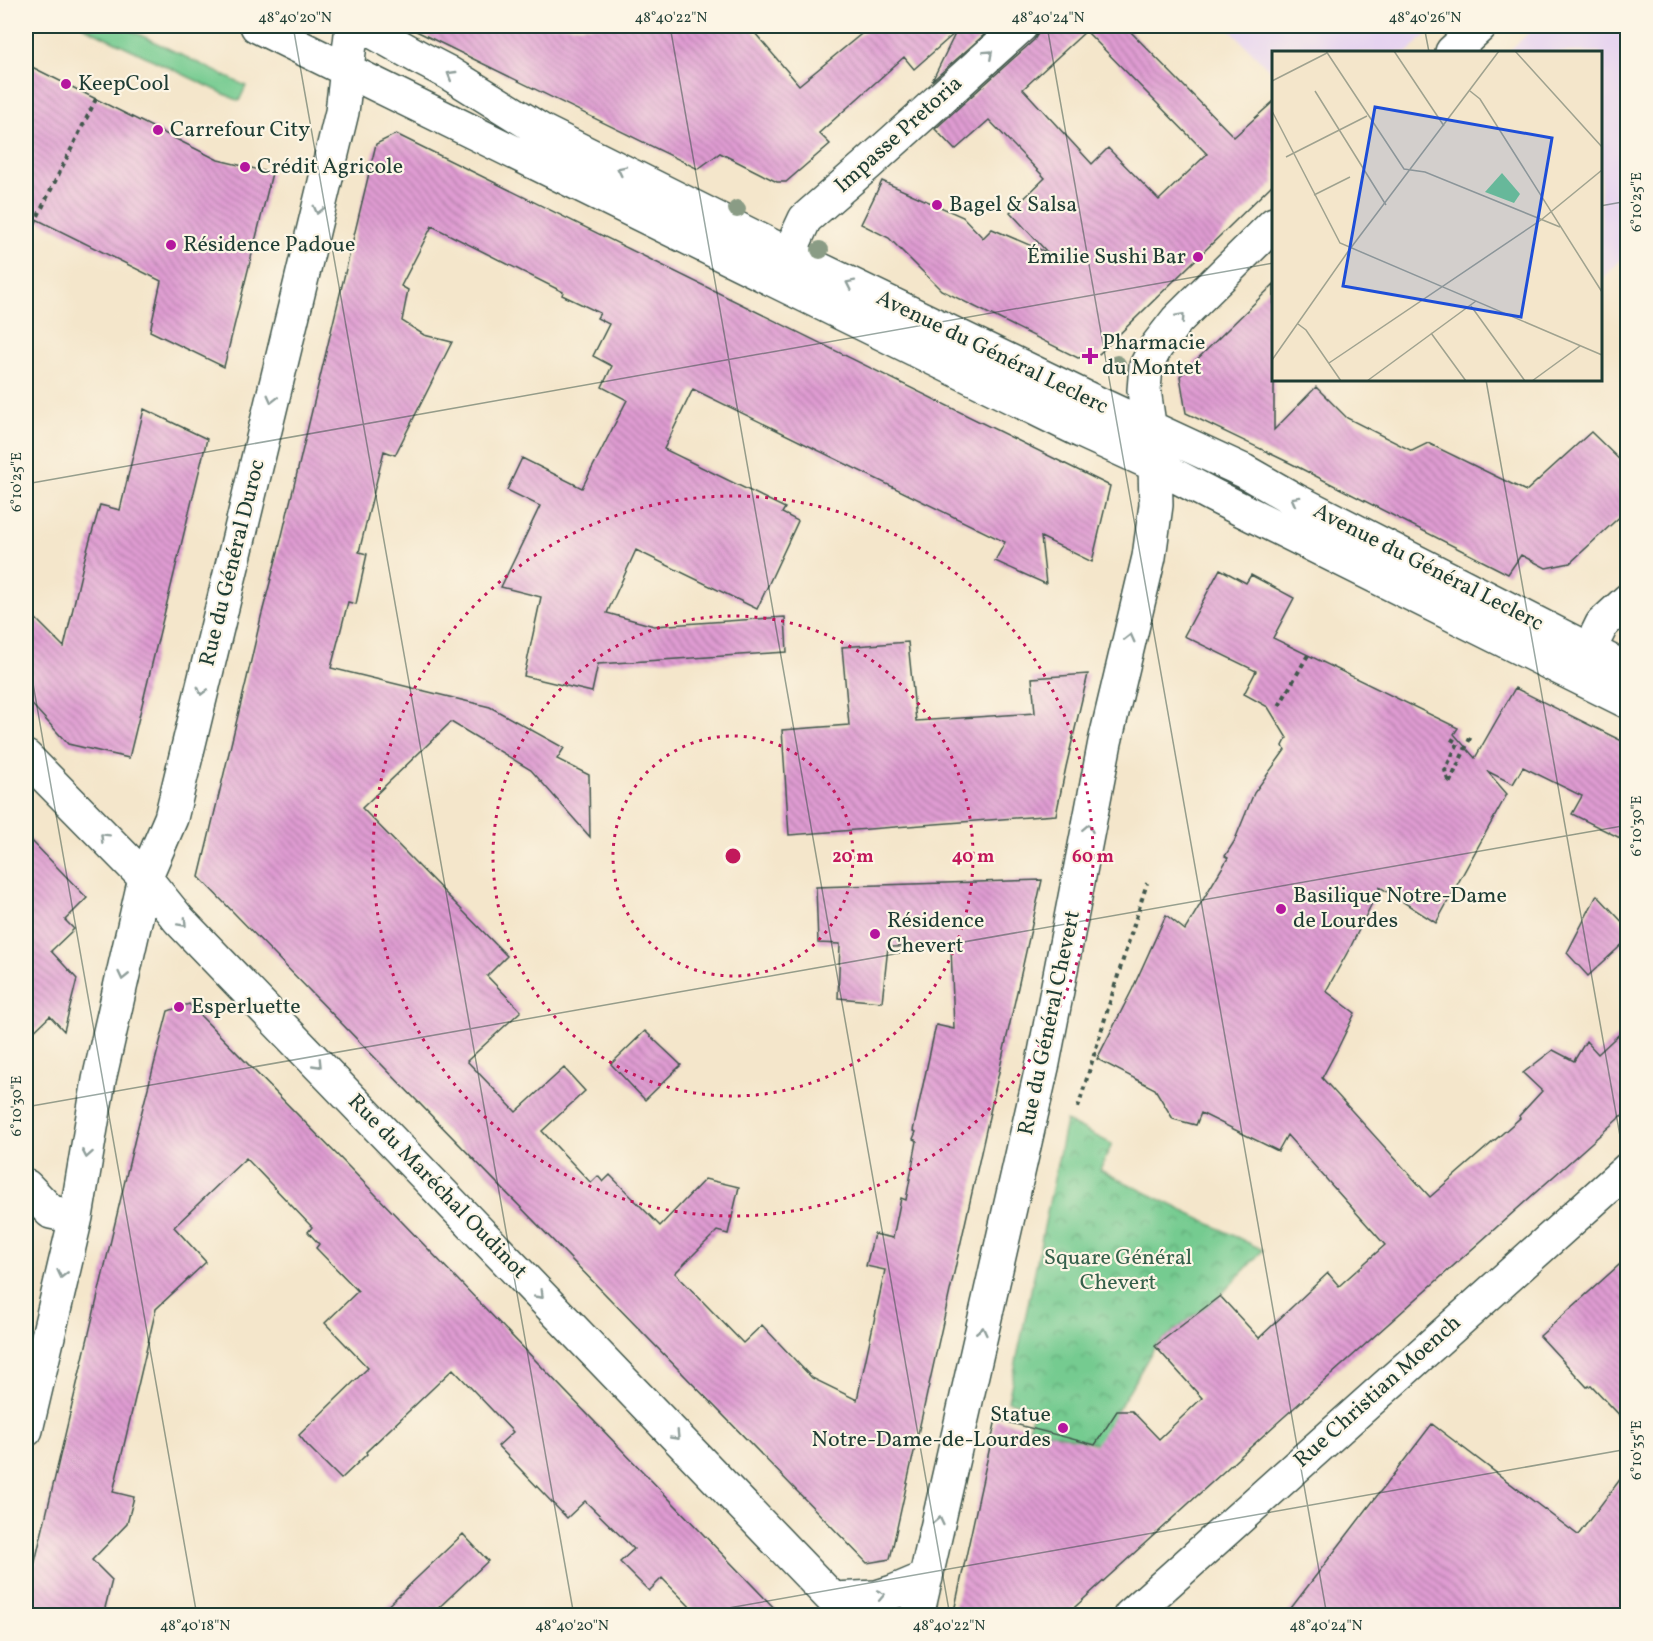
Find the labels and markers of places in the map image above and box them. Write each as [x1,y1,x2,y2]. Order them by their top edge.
place label: KeepCool [78,69,170,100]
marker: KeepCool [59,77,73,91]
place label: Carrefour City [170,115,310,146]
marker: Carrefour City [151,123,165,137]
place label: Crédit Agricole [257,152,403,183]
marker: Crédit Agricole [238,160,252,174]
place label: Bagel & Salsa [949,190,1077,221]
marker: Bagel & Salsa [930,198,944,212]
place label: Résidence Padoue [183,230,355,261]
marker: Résidence Padoue [164,238,178,252]
place label: Émilie Sushi Bar [1027,242,1186,273]
marker: Émilie Sushi Bar [1191,250,1205,264]
place label: Pharmacie du Montet [1102,328,1205,384]
marker: Pharmacie du Montet [1083,349,1097,363]
centre of rings [723,846,743,866]
place label: Basilique Notre-Dame de Lourdes [1293,881,1507,937]
marker: Basilique Notre-Dame de Lourdes [1274,902,1288,916]
place label: Résidence Chevert [887,906,984,962]
marker: Résidence Chevert [868,927,882,941]
place label: Esperluette [191,992,301,1023]
marker: Esperluette [172,1000,186,1014]
place label: Statue Notre-Dame-de-Lourdes [812,1400,1051,1456]
marker: Statue Notre-Dame-de-Lourdes [1056,1421,1070,1435]

